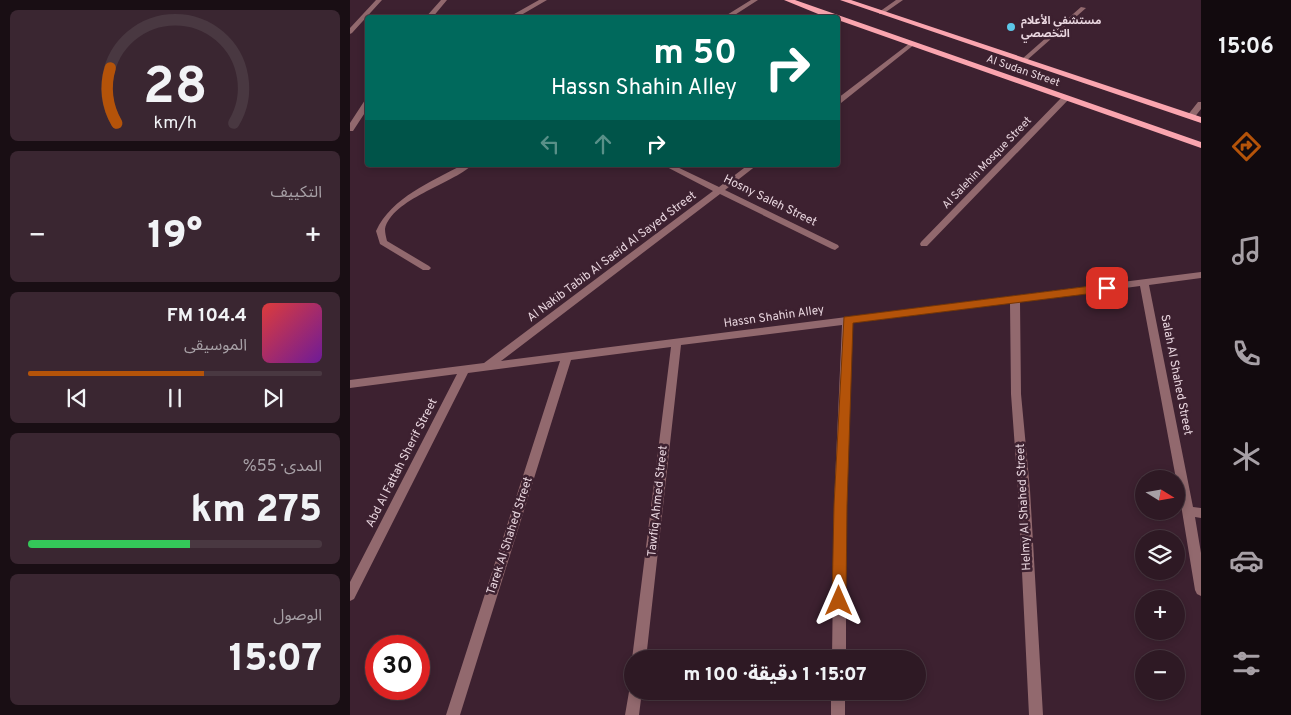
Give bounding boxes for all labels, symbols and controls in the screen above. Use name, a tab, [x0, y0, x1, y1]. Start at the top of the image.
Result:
place label: مستشفي الأعلام التخصصي	[1021, 14, 1101, 43]
marker: مستشفي الأعلام التخصصي	[1005, 21, 1017, 33]
text: 50 m	[653, 32, 737, 76]
text: 15:06	[1218, 34, 1274, 61]
icon: right	[755, 35, 820, 100]
street label: Al Sudan Street	[984, 52, 1062, 90]
text: 28	[143, 56, 207, 122]
text: Hassn Shahin Alley	[551, 75, 737, 102]
text: km/h	[153, 112, 197, 135]
street label: Al Salehin Mosque Street	[939, 114, 1035, 212]
icon: directions	[1229, 129, 1264, 164]
icon: left	[536, 130, 564, 158]
icon: ahead	[589, 130, 617, 158]
icon: right	[642, 130, 670, 158]
street label: Hosny Saleh Street	[721, 171, 819, 231]
text: التكييف	[270, 183, 322, 203]
street label: Al Nakib Tabib Al Saeid Al Sayed Street	[524, 188, 700, 326]
text: 19°	[147, 213, 203, 262]
text: −	[28, 219, 46, 255]
text: +	[304, 219, 322, 255]
icon: music	[1229, 233, 1264, 268]
pin	[1086, 267, 1128, 309]
icon: arrive	[1093, 274, 1121, 302]
street label: Hassn Shahin Alley	[723, 302, 825, 332]
text: 104.4 FM	[167, 304, 247, 328]
street label: Salah Al Shahed Street	[1156, 313, 1196, 437]
text: الموسيقى	[184, 336, 247, 356]
icon: phone	[1229, 336, 1264, 371]
icon: previous	[63, 384, 91, 412]
icon: pause	[161, 384, 189, 412]
icon: next	[259, 384, 287, 412]
street label: Abd Al Fattah Sherif Street	[362, 396, 442, 530]
icon: climate	[1229, 439, 1264, 474]
street label: Helmy Al Shahed Street	[1013, 443, 1035, 571]
street label: Tawfiq Ahmed Street	[644, 445, 672, 557]
text: المدى · 55%	[243, 457, 322, 477]
north arrow	[1135, 470, 1185, 520]
map controls	[1135, 470, 1185, 700]
street label: Tarek Al Shahed Street	[483, 475, 537, 597]
text: 275 km	[191, 487, 322, 536]
button: layers	[1135, 530, 1185, 580]
icon: car	[1229, 543, 1264, 578]
position arrow	[812, 574, 864, 626]
button: +	[1135, 590, 1185, 640]
text: الوصول	[273, 606, 322, 626]
speed limit sign: 30	[365, 635, 430, 700]
text: 15:07	[229, 636, 322, 685]
icon: filters	[1229, 646, 1264, 681]
button: −	[1135, 650, 1185, 700]
text: 15:07 · 1 دقيقة · 100 m	[683, 663, 867, 687]

